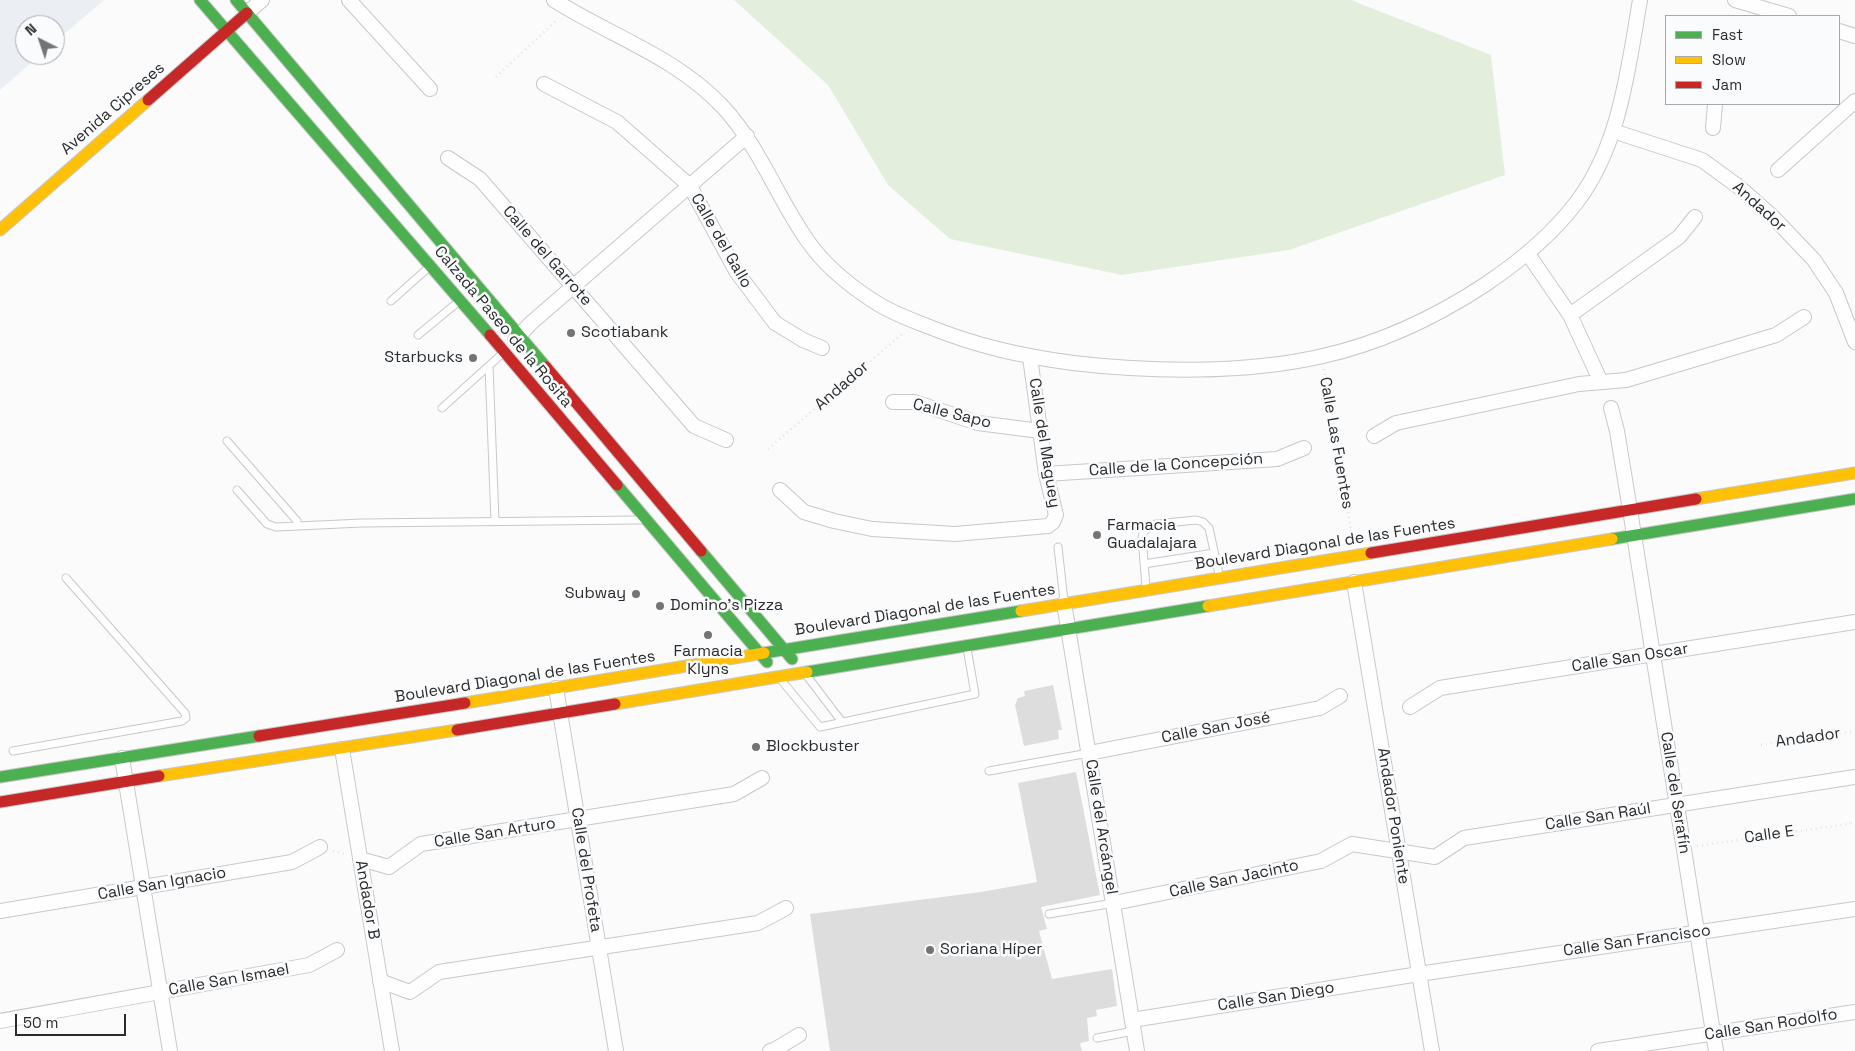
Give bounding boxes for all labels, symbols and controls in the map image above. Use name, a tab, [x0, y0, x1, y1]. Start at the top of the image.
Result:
north arrow	[15, 15, 65, 65]
legend	[1665, 15, 1840, 105]
text: N	[21, 20, 40, 39]
text: Fast	[1712, 25, 1743, 44]
text: Slow	[1712, 50, 1746, 69]
street label: Avenida Cipreses	[57, 59, 169, 159]
text: Jam	[1712, 75, 1742, 94]
street label: Andador	[1728, 178, 1790, 236]
street label: Calle del Gallo	[686, 190, 756, 292]
street label: Calle del Garrote	[498, 202, 596, 310]
street label: Calzada Paseo de la Rosita	[430, 242, 576, 412]
place label: Scotiabank	[581, 323, 668, 343]
marker: Scotiabank	[565, 327, 577, 339]
place label: Starbucks	[384, 348, 463, 368]
marker: Starbucks	[467, 352, 479, 364]
street label: Andador	[811, 357, 873, 415]
street label: Calle Las Fuentes	[1315, 375, 1357, 511]
street label: Calle del Maguey	[1024, 377, 1064, 509]
street label: Calle Sapo	[911, 395, 993, 433]
street label: Calle de la Concepción	[1088, 449, 1264, 481]
street label: Boulevard Diagonal de las Fuentes	[1193, 514, 1457, 574]
place label: Farmacia Guadalajara	[1107, 516, 1197, 554]
marker: Farmacia Guadalajara	[1091, 529, 1103, 541]
street label: Boulevard Diagonal de las Fuentes	[793, 580, 1057, 640]
place label: Subway	[565, 584, 626, 604]
marker: Subway	[630, 588, 642, 600]
place label: Domino's Pizza	[670, 596, 783, 616]
marker: Domino's Pizza	[654, 600, 666, 612]
marker: Farmacia Klyns	[702, 629, 714, 641]
street label: Calle San Oscar	[1570, 639, 1690, 677]
place label: Farmacia Klyns	[673, 642, 743, 680]
street label: Boulevard Diagonal de las Fuentes	[393, 647, 657, 707]
street label: Calle San José	[1160, 708, 1272, 748]
street label: Andador	[1774, 724, 1842, 752]
street label: Calle del Serafín	[1656, 731, 1694, 855]
place label: Blockbuster	[766, 737, 859, 757]
marker: Blockbuster	[750, 741, 762, 753]
street label: Andador Poniente	[1373, 746, 1413, 886]
street label: Calle del Arcángel	[1081, 758, 1121, 896]
street label: Calle San Raúl	[1544, 799, 1652, 835]
street label: Calle del Profeta	[567, 806, 605, 934]
street label: Calle San Arturo	[433, 814, 557, 852]
street label: Calle E	[1743, 822, 1795, 848]
street label: Calle San Jacinto	[1167, 856, 1301, 902]
street label: Andador B	[351, 859, 383, 941]
street label: Calle San Ignacio	[96, 863, 228, 905]
street label: Calle San Francisco	[1562, 921, 1712, 961]
place label: Soriana Híper	[940, 940, 1042, 960]
marker: Soriana Híper	[924, 944, 936, 956]
street label: Calle San Ismael	[167, 960, 291, 1000]
street label: Calle San Diego	[1216, 978, 1336, 1016]
scale bar	[18, 1004, 129, 1036]
street label: Calle San Rodolfo	[1703, 1005, 1839, 1045]
text: 50 m	[23, 1013, 58, 1032]

